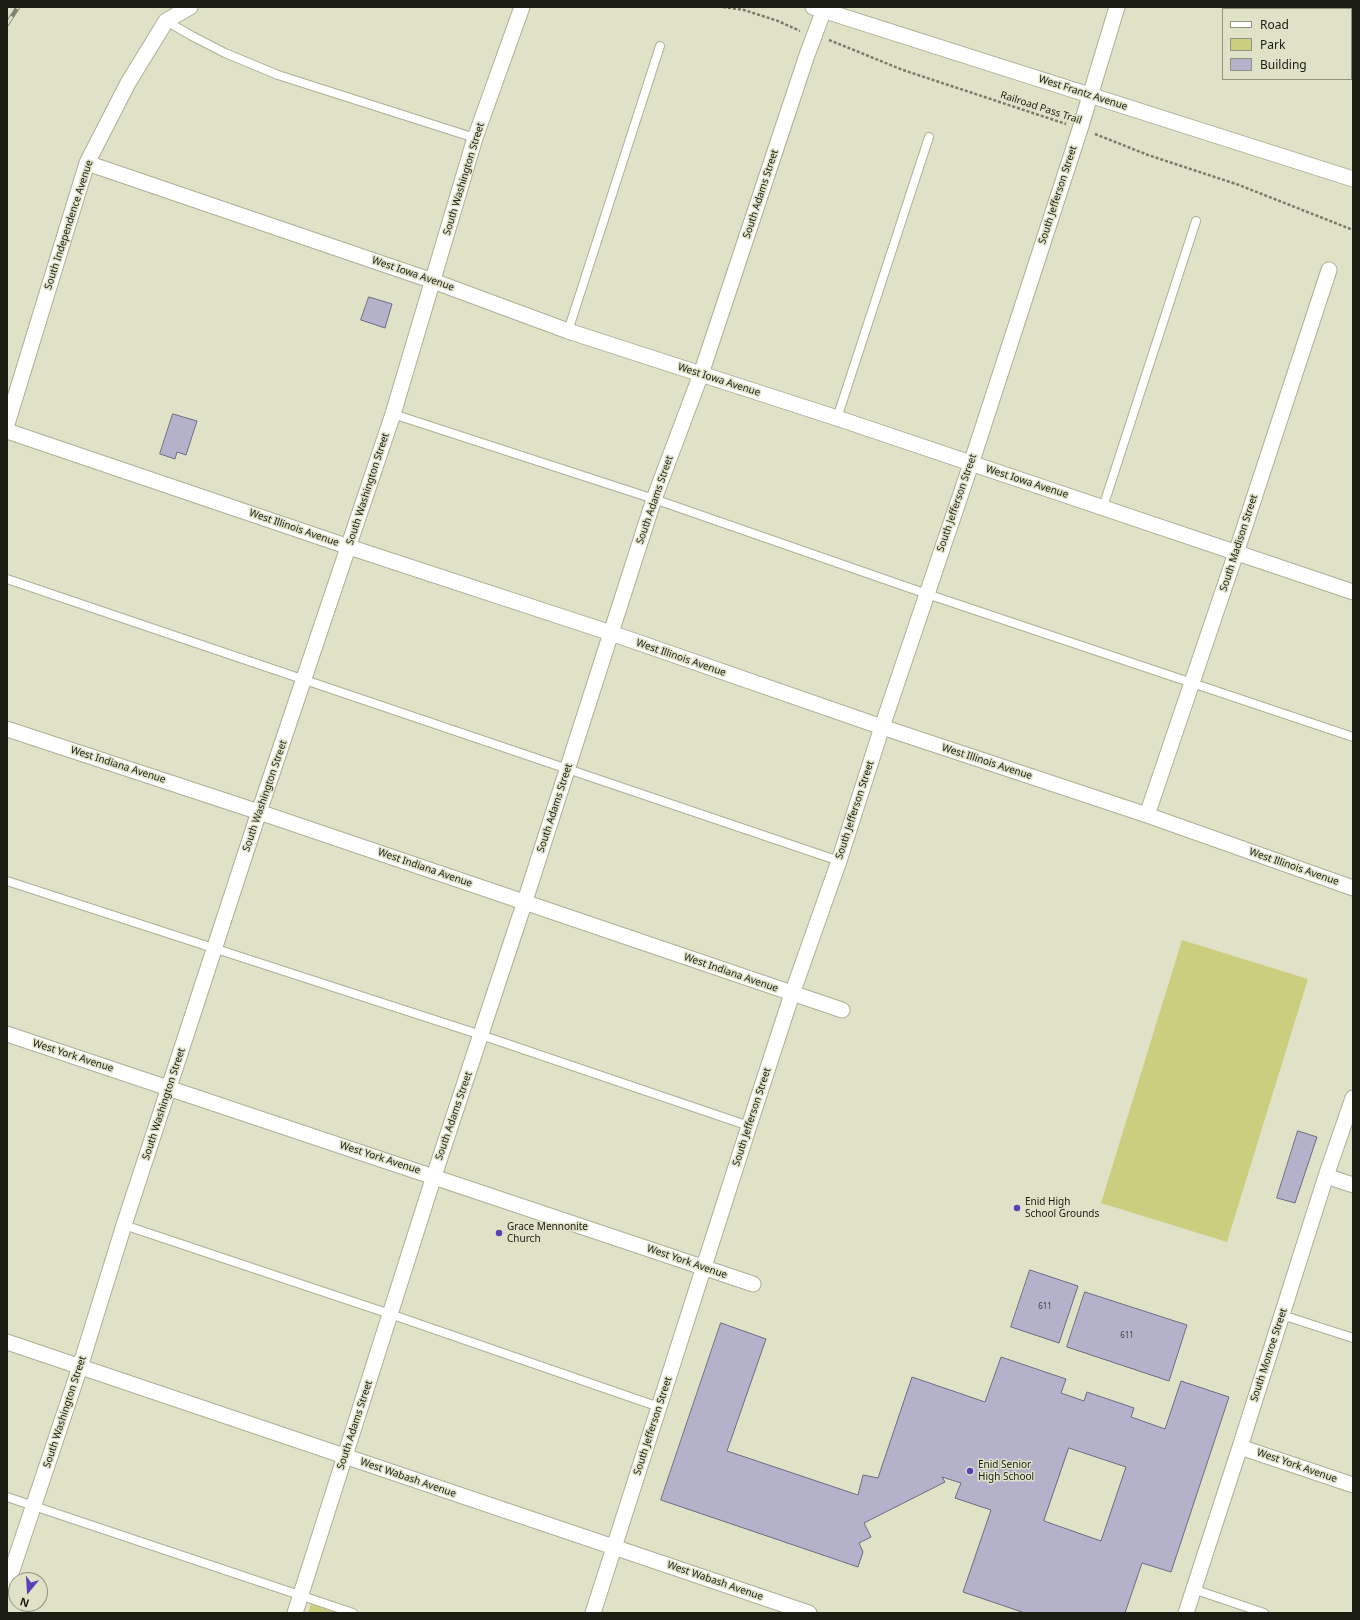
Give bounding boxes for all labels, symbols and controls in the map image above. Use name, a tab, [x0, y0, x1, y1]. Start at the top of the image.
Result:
legend	[1222, 8, 1352, 80]
text: Road	[1260, 16, 1289, 33]
text: Park	[1260, 36, 1285, 53]
text: Building	[1260, 56, 1307, 73]
street label: West Frantz Avenue	[1037, 73, 1129, 113]
street label: Railroad Pass Trail	[999, 89, 1083, 127]
street label: South Washington Street	[441, 121, 487, 237]
street label: South Jefferson Street	[1036, 144, 1080, 246]
street label: South Adams Street	[741, 148, 781, 240]
street label: South Independence Avenue	[42, 159, 96, 291]
street label: West Iowa Avenue	[370, 254, 456, 294]
street label: West Iowa Avenue	[676, 361, 762, 399]
street label: South Washington Street	[344, 431, 392, 547]
street label: South Jefferson Street	[935, 453, 979, 553]
street label: South Adams Street	[634, 454, 676, 546]
street label: West Iowa Avenue	[984, 463, 1070, 501]
street label: South Madison Street	[1218, 493, 1260, 593]
street label: West Illinois Avenue	[248, 507, 340, 549]
street label: West Illinois Avenue	[635, 637, 727, 679]
street label: South Washington Street	[240, 739, 290, 853]
street label: West Illinois Avenue	[940, 742, 1034, 782]
street label: West Indiana Avenue	[69, 744, 167, 786]
street label: South Jefferson Street	[833, 759, 877, 861]
street label: South Adams Street	[535, 762, 575, 854]
street label: West Indiana Avenue	[376, 846, 474, 890]
street label: West Illinois Avenue	[1248, 846, 1340, 888]
street label: West Indiana Avenue	[682, 951, 780, 995]
street label: West York Avenue	[31, 1037, 115, 1075]
street label: South Washington Street	[140, 1046, 188, 1162]
street label: South Jefferson Street	[730, 1066, 774, 1168]
street label: South Adams Street	[433, 1070, 475, 1162]
street label: West York Avenue	[338, 1139, 422, 1177]
place label: Enid High School Grounds	[1025, 1196, 1099, 1220]
marker: Enid High School Grounds	[1012, 1203, 1022, 1213]
place label: Grace Mennonite Church	[507, 1221, 588, 1244]
marker: Grace Mennonite Church	[494, 1228, 504, 1238]
street label: West York Avenue	[645, 1243, 729, 1281]
house number: 611	[1038, 1302, 1052, 1312]
street label: South Monroe Street	[1248, 1307, 1290, 1403]
house number: 611	[1120, 1331, 1134, 1341]
street label: South Washington Street	[41, 1354, 89, 1470]
street label: South Jefferson Street	[631, 1375, 675, 1477]
street label: South Adams Street	[335, 1379, 375, 1471]
street label: West York Avenue	[1255, 1447, 1339, 1485]
street label: West Wabash Avenue	[358, 1456, 458, 1500]
place label: Enid Senior High School	[978, 1459, 1034, 1482]
marker: Enid Senior High School	[965, 1466, 975, 1476]
street label: West Wabash Avenue	[665, 1559, 765, 1603]
north arrow	[8, 1572, 48, 1612]
text: N	[18, 1594, 31, 1611]

